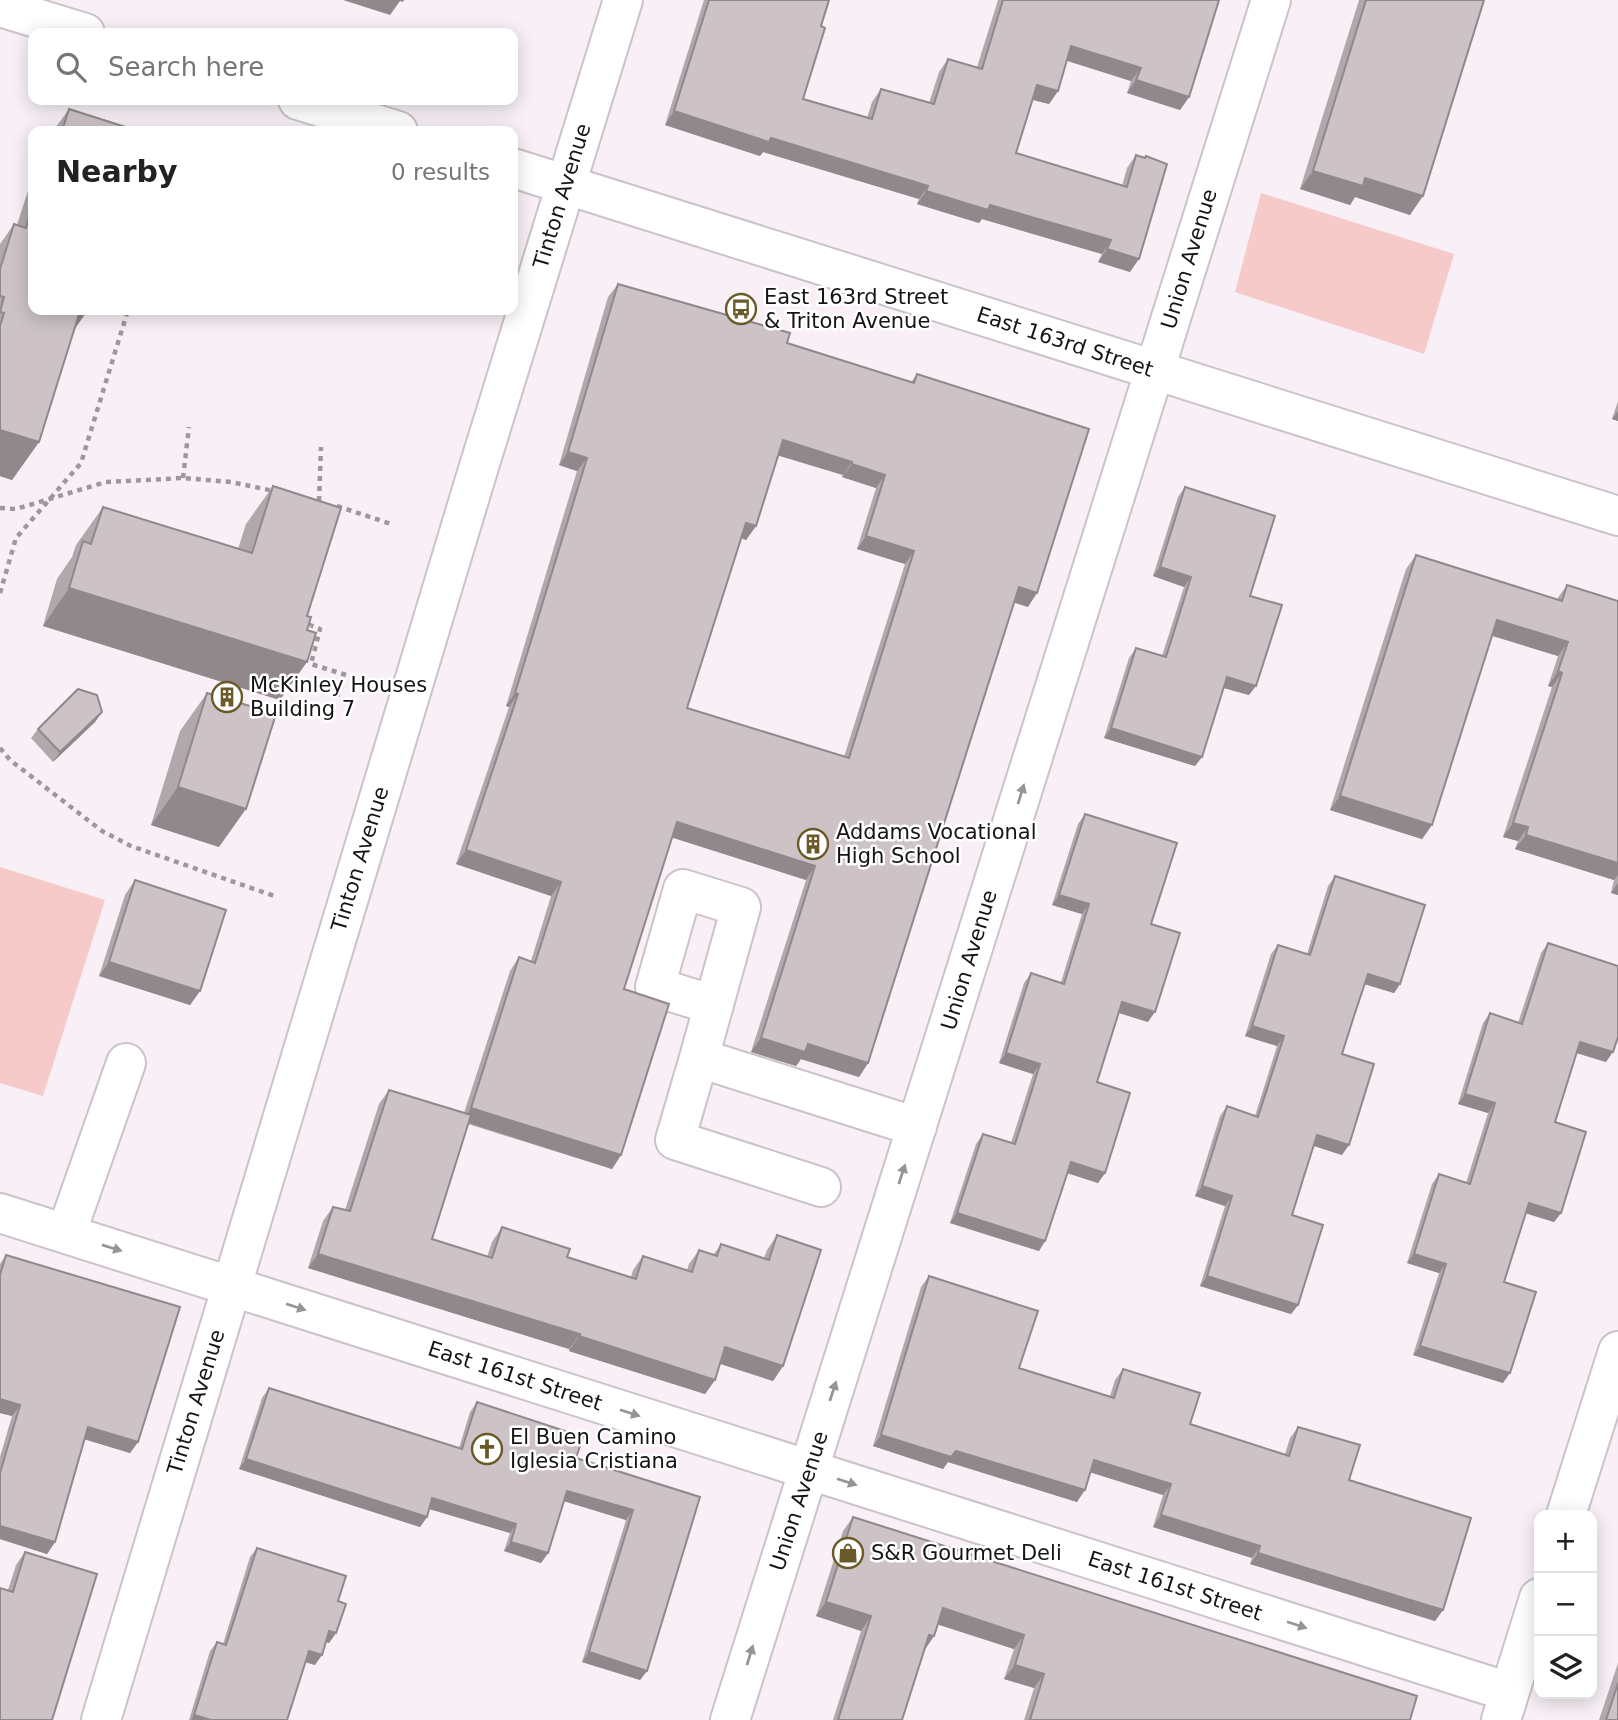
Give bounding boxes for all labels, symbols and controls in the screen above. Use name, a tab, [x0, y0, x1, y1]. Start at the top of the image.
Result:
search box	[28, 28, 518, 105]
icon: search	[52, 48, 90, 86]
text: Search here	[108, 52, 264, 82]
street label: Tinton Avenue	[528, 121, 595, 272]
text: Nearby	[56, 154, 178, 189]
text: 0 results	[391, 159, 490, 185]
street label: Union Avenue	[1156, 186, 1222, 332]
place label: East 163rd Street & Triton Avenue	[764, 285, 948, 333]
bus stop icon: East 163rd Street & Triton Avenue	[724, 292, 758, 326]
street label: East 163rd Street	[974, 302, 1156, 382]
place label: McKinley Houses Building 7	[250, 673, 427, 721]
building icon: McKinley Houses Building 7	[210, 680, 244, 714]
one-way arrow	[1016, 783, 1027, 804]
street label: Tinton Avenue	[326, 784, 393, 935]
place label: Addams Vocational High School	[836, 820, 1037, 868]
building icon: Addams Vocational High School	[796, 827, 830, 861]
street label: Union Avenue	[936, 887, 1002, 1033]
one-way arrow	[897, 1164, 907, 1185]
one-way arrow	[101, 1243, 122, 1254]
one-way arrow	[286, 1302, 307, 1312]
street label: Tinton Avenue	[162, 1327, 229, 1478]
street label: East 161st Street	[425, 1337, 605, 1415]
one-way arrow	[829, 1381, 839, 1402]
one-way arrow	[620, 1408, 641, 1418]
place label: El Buen Camino Iglesia Cristiana	[510, 1425, 678, 1473]
street label: Union Avenue	[765, 1428, 833, 1574]
church icon: El Buen Camino Iglesia Cristiana	[470, 1432, 504, 1466]
one-way arrow	[836, 1477, 857, 1487]
map controls	[1534, 1510, 1597, 1699]
button: +	[1534, 1510, 1597, 1573]
shop icon: S&R Gourmet Deli	[831, 1536, 865, 1570]
place label: S&R Gourmet Deli	[871, 1541, 1062, 1565]
street label: East 161st Street	[1085, 1547, 1265, 1625]
button: −	[1534, 1573, 1597, 1636]
one-way arrow	[1287, 1620, 1308, 1631]
button: layers	[1534, 1636, 1597, 1699]
one-way arrow	[745, 1644, 756, 1665]

